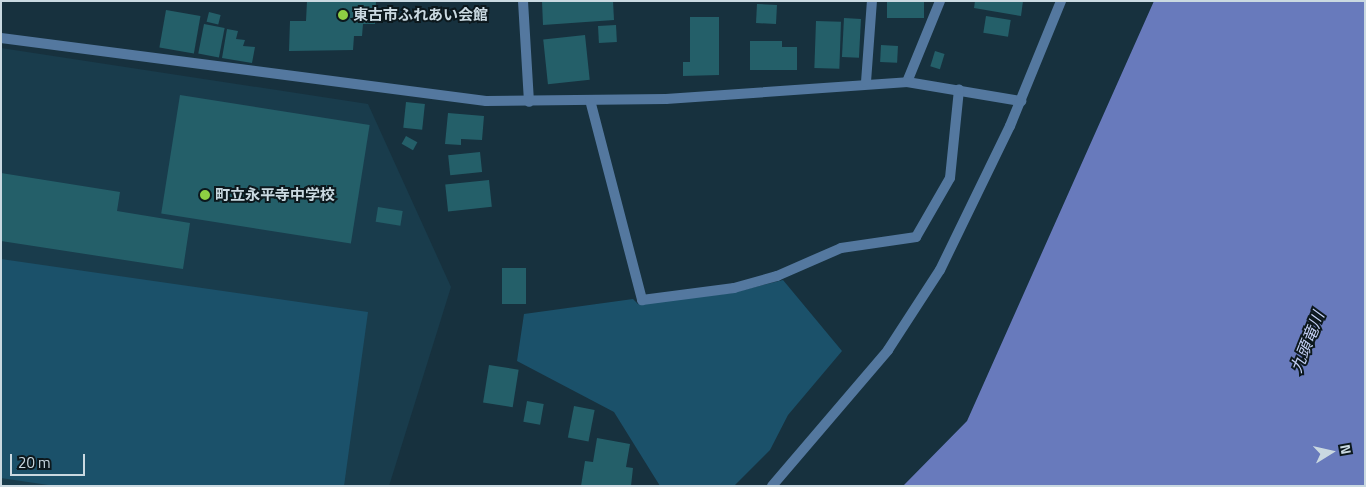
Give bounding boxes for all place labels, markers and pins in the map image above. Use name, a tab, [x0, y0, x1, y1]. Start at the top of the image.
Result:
place label: 東古市ふれあい会館	[353, 6, 488, 24]
marker: 東古市ふれあい会館	[337, 9, 349, 21]
place label: 町立永平寺中学校	[215, 186, 335, 204]
marker: 町立永平寺中学校	[199, 189, 211, 201]

